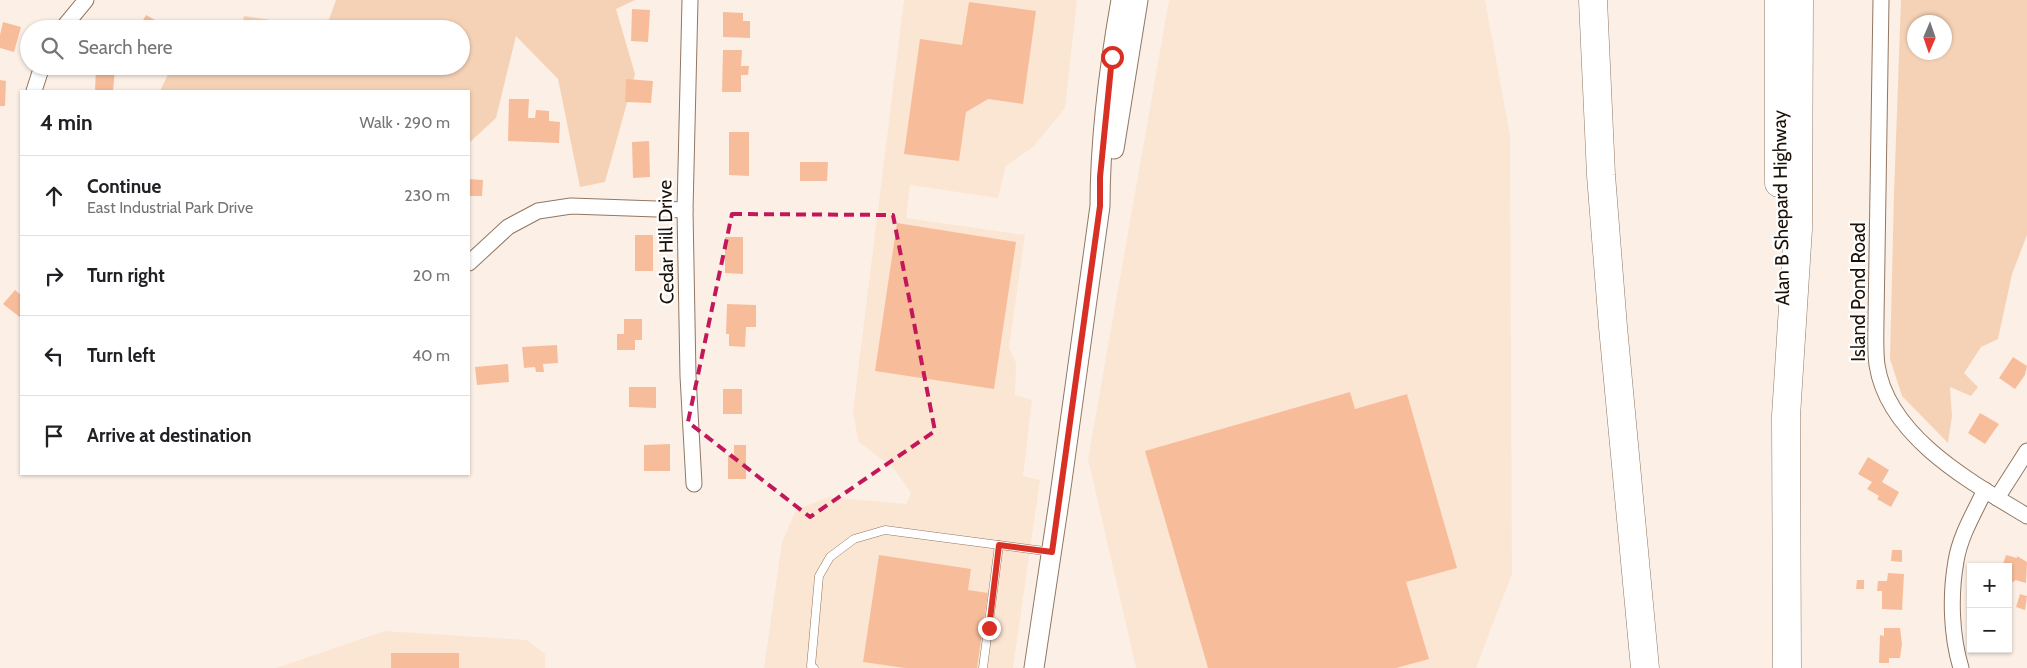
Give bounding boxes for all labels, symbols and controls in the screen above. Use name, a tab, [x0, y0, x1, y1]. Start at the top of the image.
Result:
north arrow	[1907, 15, 1952, 60]
search box	[20, 20, 470, 75]
icon: search	[38, 34, 66, 62]
text: Search here	[78, 36, 172, 59]
route start	[1101, 46, 1124, 69]
street label: Alan B Shepard Highway	[1768, 109, 1794, 306]
text: 4 min	[40, 110, 93, 135]
text: Walk · 290 m	[360, 113, 450, 132]
text: Continue	[87, 175, 161, 198]
street label: Cedar Hill Drive	[653, 179, 679, 304]
icon: ahead	[40, 182, 68, 210]
text: 230 m	[404, 186, 450, 205]
text: East Industrial Park Drive	[87, 198, 253, 217]
street label: Island Pond Road	[1847, 222, 1870, 362]
icon: right	[40, 262, 68, 290]
text: Turn right	[87, 264, 165, 287]
text: 20 m	[413, 266, 450, 285]
icon: left	[40, 342, 68, 370]
text: Turn left	[87, 344, 155, 367]
text: 40 m	[412, 346, 450, 365]
icon: arrive	[40, 422, 68, 450]
text: Arrive at destination	[87, 424, 251, 447]
map controls	[1967, 563, 2012, 653]
button: +	[1967, 563, 2012, 608]
button: −	[1967, 608, 2012, 653]
route end	[978, 617, 1001, 640]

